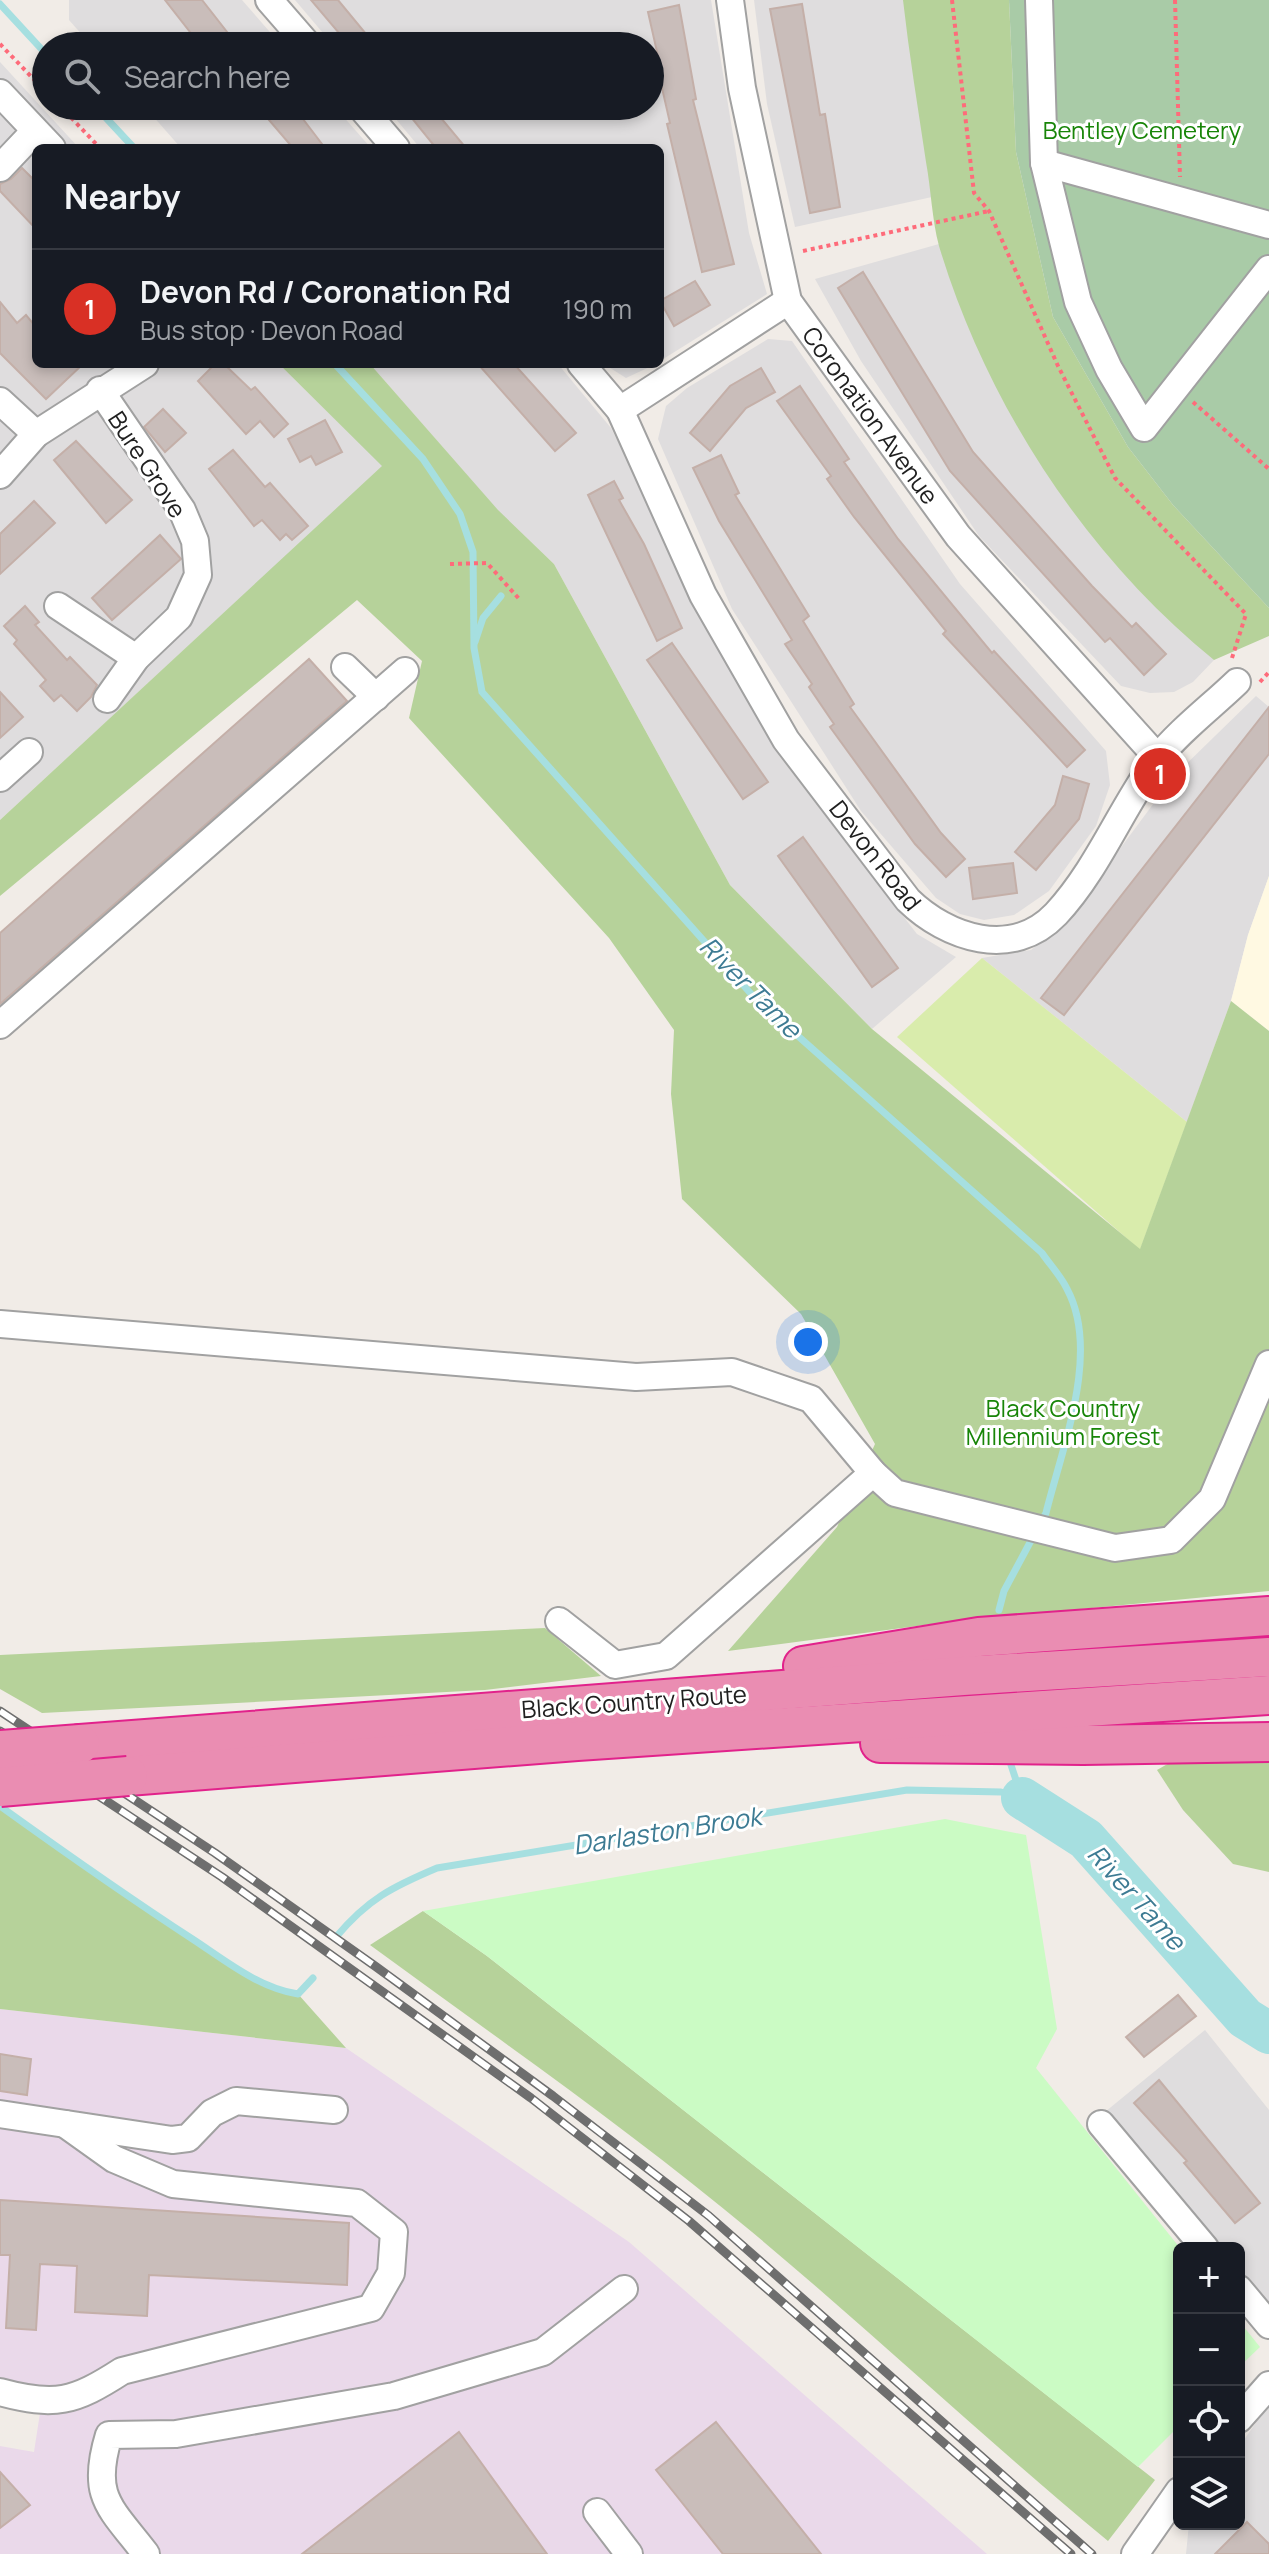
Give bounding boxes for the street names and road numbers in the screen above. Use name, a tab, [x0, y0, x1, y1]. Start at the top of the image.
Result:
street label: Coronation Avenue	[795, 319, 947, 511]
street label: Bure Grove	[101, 404, 195, 524]
street label: Devon Road	[823, 793, 929, 917]
street label: Black Country Route	[520, 1677, 748, 1725]

